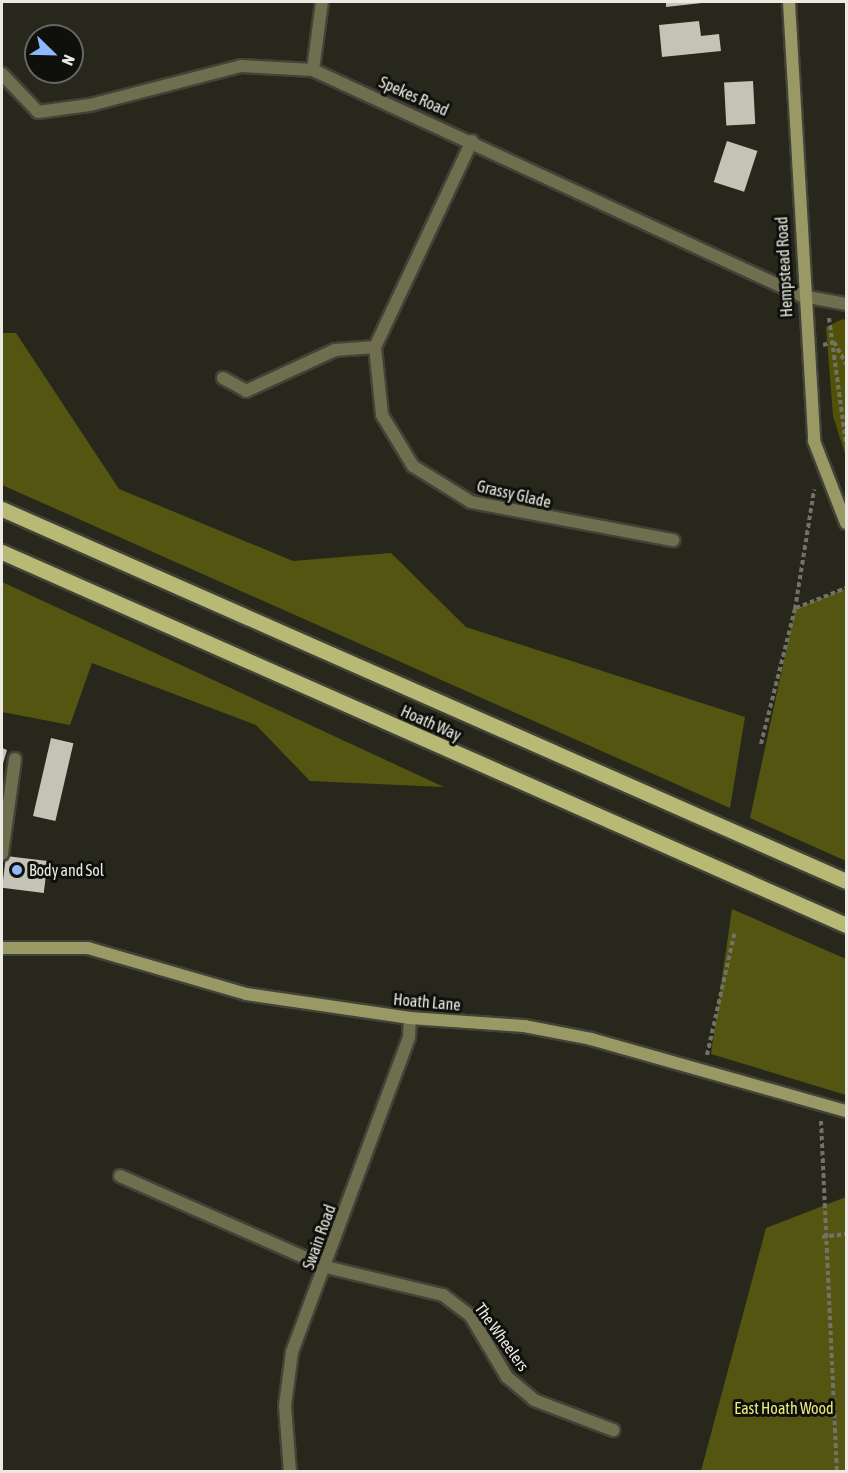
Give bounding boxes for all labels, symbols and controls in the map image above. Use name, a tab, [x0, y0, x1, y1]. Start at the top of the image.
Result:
north arrow	[24, 24, 84, 84]
text: N	[59, 52, 79, 68]
street label: Spekes Road	[376, 72, 452, 120]
street label: Hempstead Road	[772, 216, 796, 318]
street label: Grassy Glade	[475, 476, 553, 512]
street label: Hoath Way	[398, 701, 464, 745]
place label: Body and Sol	[29, 860, 104, 880]
marker: Body and Sol	[10, 863, 24, 877]
street label: Hoath Lane	[393, 989, 461, 1015]
street label: Swain Road	[298, 1202, 340, 1272]
street label: The Wheelers	[471, 1299, 533, 1375]
park label: East Hoath Wood	[734, 1398, 834, 1418]

